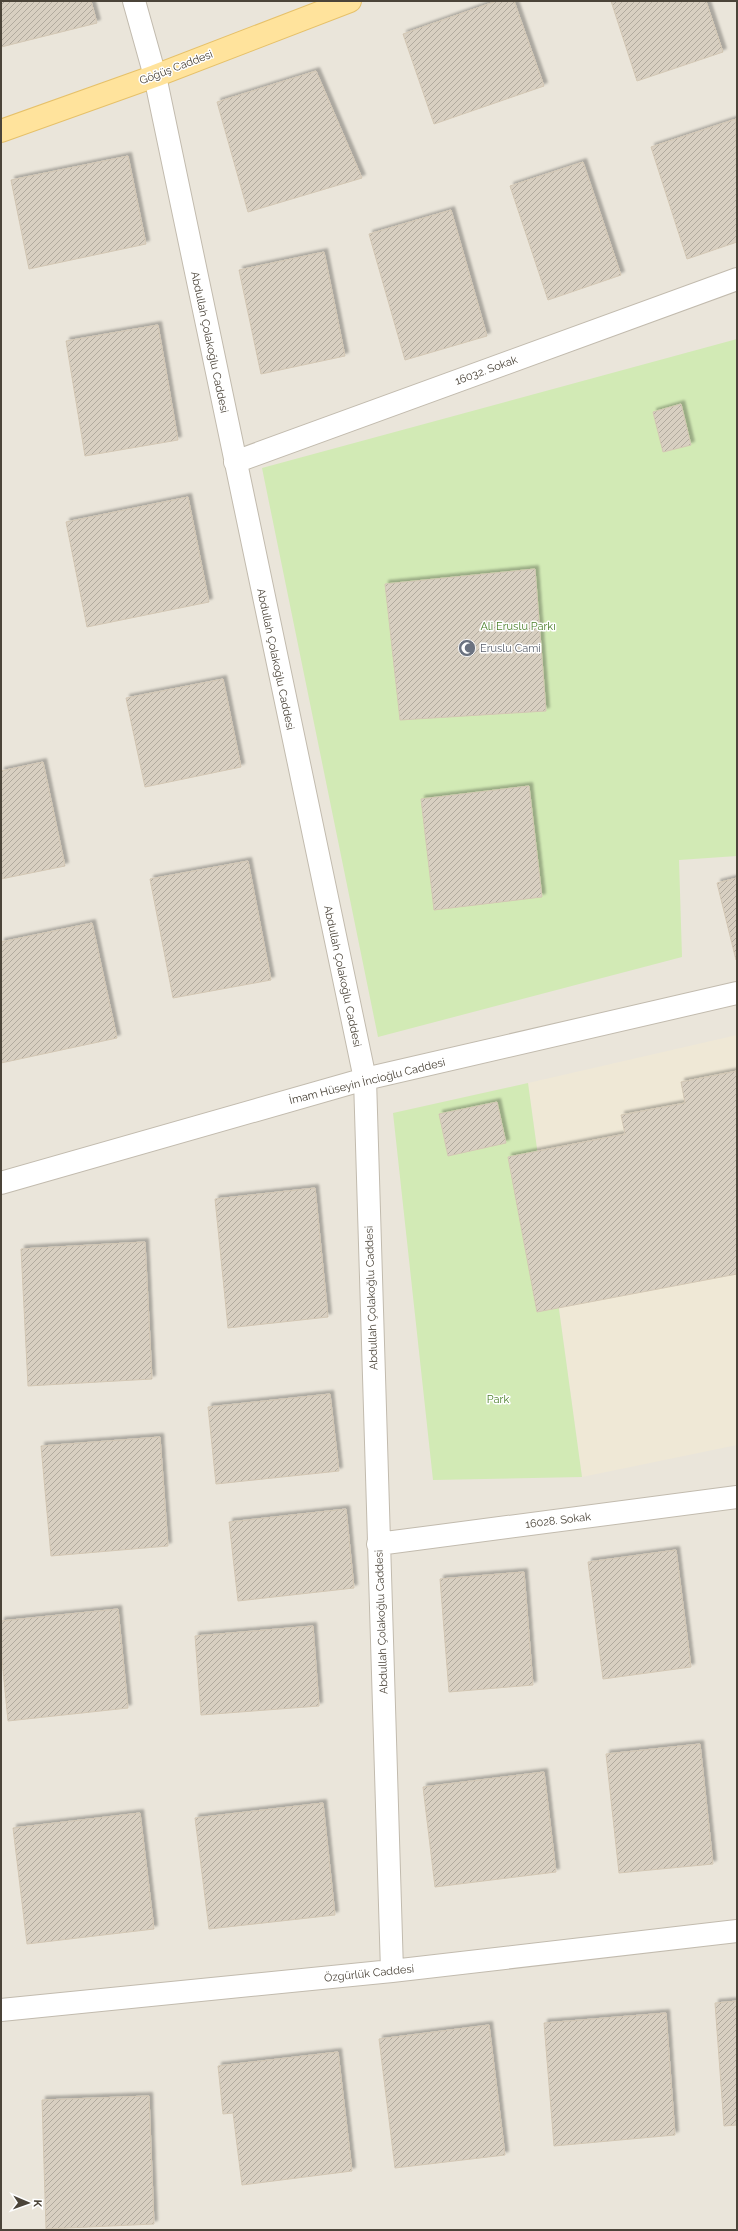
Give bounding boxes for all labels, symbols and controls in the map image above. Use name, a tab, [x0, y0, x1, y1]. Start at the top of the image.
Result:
street label: Göğüş Caddesi	[138, 48, 215, 87]
street label: Abdullah Çolakoğlu Caddesi	[188, 270, 231, 414]
street label: 16032. Sokak	[453, 353, 519, 388]
street label: Abdullah Çolakoğlu Caddesi	[254, 587, 297, 731]
park label: Ali Eruslu Parkı	[480, 620, 556, 633]
mosque icon: Eruslu Cami	[457, 638, 477, 658]
place label: Eruslu Cami	[480, 642, 541, 655]
street label: Abdullah Çolakoğlu Caddesi	[321, 904, 364, 1048]
street label: İmam Hüseyin İncioğlu Caddesi	[288, 1056, 446, 1107]
street label: Abdullah Çolakoğlu Caddesi	[362, 1226, 381, 1370]
park label: Park	[487, 1393, 509, 1406]
street label: 16028. Sokak	[524, 1510, 592, 1531]
street label: Abdullah Çolakoğlu Caddesi	[372, 1550, 391, 1694]
street label: Özgürlük Caddesi	[323, 1962, 415, 1985]
north arrow	[8, 2183, 48, 2223]
text: K	[31, 2199, 44, 2208]

